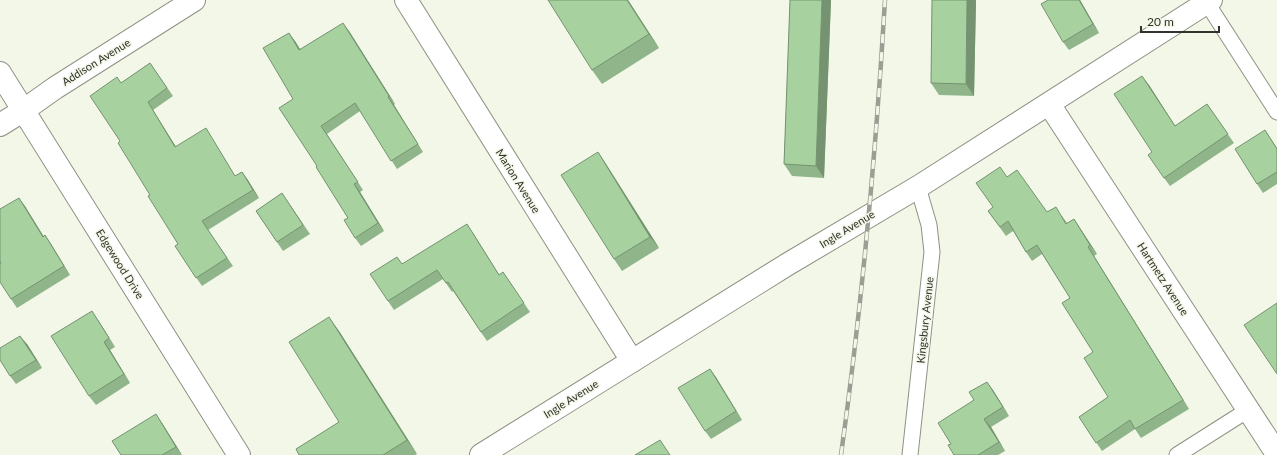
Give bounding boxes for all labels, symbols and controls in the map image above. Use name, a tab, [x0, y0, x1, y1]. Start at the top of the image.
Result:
scale bar	[1141, 8, 1219, 34]
text: 20 m	[1147, 14, 1174, 29]
street label: Addison Avenue	[59, 35, 133, 88]
street label: Marion Avenue	[493, 146, 543, 215]
street label: Ingle Avenue	[817, 207, 877, 250]
street label: Edgewood Drive	[94, 226, 147, 301]
street label: Hartmetz Avenue	[1135, 240, 1192, 318]
street label: Kingsbury Avenue	[913, 276, 936, 364]
street label: Ingle Avenue	[541, 377, 601, 421]

